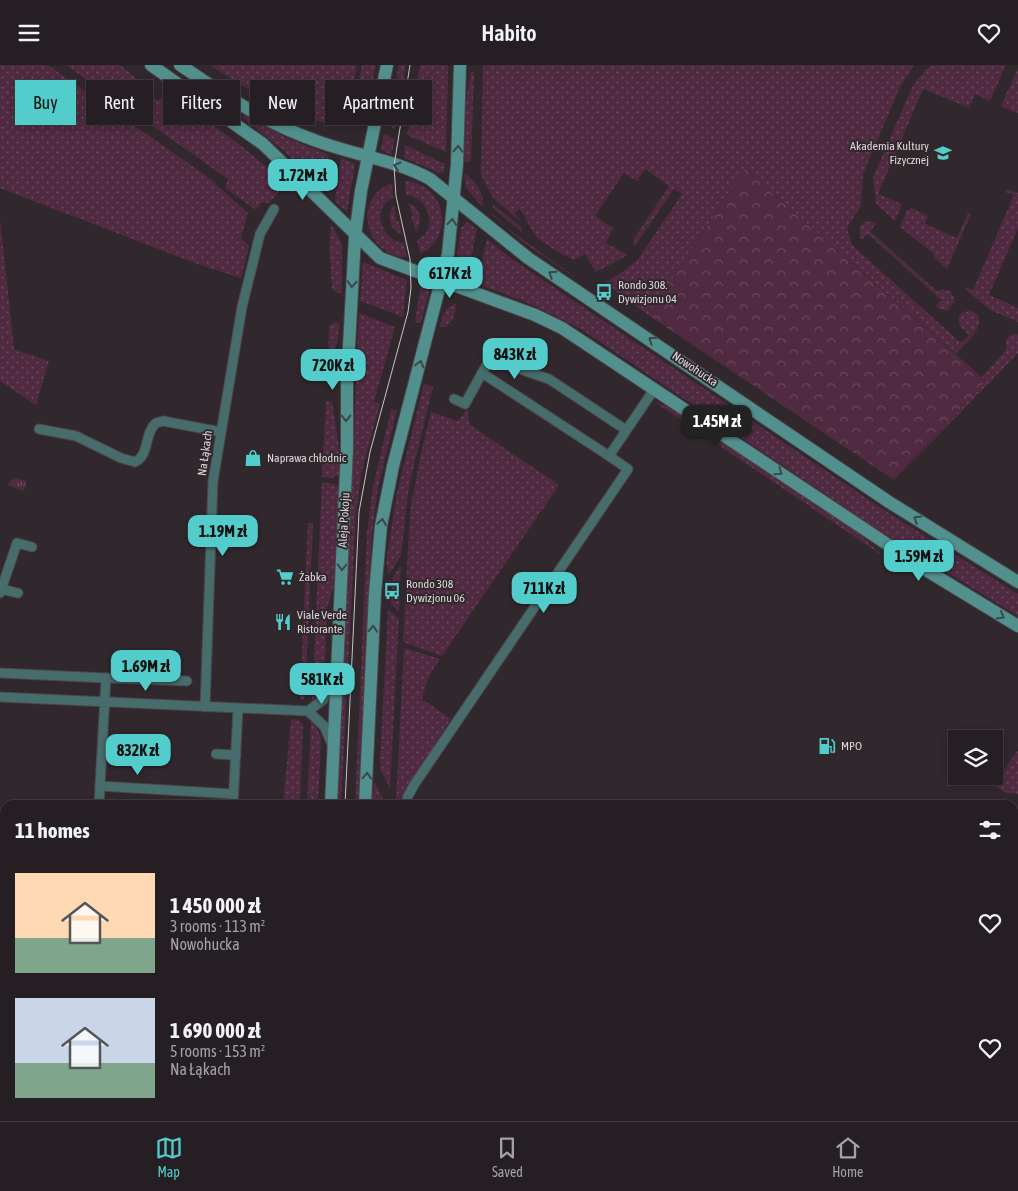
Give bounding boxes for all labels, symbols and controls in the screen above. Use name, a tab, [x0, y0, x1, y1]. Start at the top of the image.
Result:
icon: menu	[15, 19, 43, 47]
icon: heart	[975, 19, 1003, 47]
text: Habito	[482, 20, 536, 46]
chip: Buy	[15, 80, 76, 125]
chip: Rent	[86, 80, 153, 125]
chip: Filters	[163, 80, 240, 125]
chip: New	[250, 80, 315, 125]
chip: Apartment	[325, 80, 432, 125]
place label: Akademia Kultury Fizycznej	[850, 139, 929, 167]
school or university icon: Akademia Kultury Fizycznej	[933, 143, 953, 163]
one-way arrow	[453, 144, 463, 152]
pin: 1.72M zł	[251, 159, 355, 201]
one-way arrow	[393, 162, 402, 172]
text: 1.72M zł	[279, 166, 327, 184]
one-way arrow	[446, 218, 457, 226]
pin: 617K zł	[404, 257, 496, 299]
text: 617K zł	[429, 264, 471, 282]
one-way arrow	[548, 271, 558, 280]
place label: Rondo 308. Dywizjonu 04	[618, 278, 677, 306]
one-way arrow	[346, 281, 357, 289]
bus stop icon: Rondo 308. Dywizjonu 04	[594, 282, 614, 302]
pin: 843K zł	[469, 337, 561, 380]
one-way arrow	[648, 337, 657, 347]
text: 843K zł	[494, 345, 536, 363]
pin: 720K zł	[287, 349, 379, 391]
street label: Nowohucka	[669, 349, 721, 389]
text: 720K zł	[312, 356, 354, 374]
one-way arrow	[414, 360, 424, 368]
pin: 1.45M zł	[665, 405, 769, 447]
text: 1.45M zł	[693, 412, 741, 430]
one-way arrow	[341, 414, 351, 422]
street label: Na Łąkach	[195, 429, 215, 477]
shop icon: Naprawa chłodnic	[243, 448, 263, 468]
place label: Naprawa chłodnic	[267, 451, 347, 465]
one-way arrow	[774, 466, 783, 475]
street label: Aleja Pokoju	[336, 492, 352, 548]
pin: 1.19M zł	[171, 515, 275, 557]
one-way arrow	[913, 516, 922, 526]
one-way arrow	[376, 518, 387, 526]
text: 1.19M zł	[199, 522, 247, 540]
pin: 1.59M zł	[867, 539, 971, 582]
text: 1.59M zł	[895, 547, 943, 565]
one-way arrow	[336, 563, 347, 571]
supermarket icon: Żabka	[275, 567, 295, 587]
place label: Żabka	[299, 570, 327, 584]
pin: 711K zł	[498, 571, 590, 614]
place label: Rondo 308 Dywizjonu 06	[406, 577, 465, 605]
text: 711K zł	[523, 579, 565, 597]
bus stop icon: Rondo 308 Dywizjonu 06	[382, 581, 402, 601]
place label: Viale Verde Ristorante	[297, 608, 347, 636]
one-way arrow	[996, 610, 1005, 620]
restaurant icon: Viale Verde Ristorante	[273, 612, 293, 632]
one-way arrow	[368, 625, 379, 633]
pin: 1.69M zł	[94, 649, 198, 692]
text: 1.69M zł	[122, 657, 170, 675]
pin: 581K zł	[276, 663, 368, 705]
text: 581K zł	[301, 670, 343, 688]
map controls	[948, 730, 1003, 785]
button: layers	[948, 730, 1003, 785]
pin: 832K zł	[92, 733, 184, 776]
fuel station icon: MPO	[817, 736, 837, 756]
place label: MPO	[841, 739, 862, 753]
text: 832K zł	[117, 741, 159, 759]
one-way arrow	[361, 772, 372, 780]
icon: filters	[976, 816, 1004, 844]
text: 11 homes	[15, 818, 90, 842]
icon: home	[55, 893, 115, 953]
text: 1 450 000 zł	[170, 893, 261, 917]
icon: heart	[976, 909, 1004, 937]
text: 3 rooms · 113 m²	[170, 917, 265, 935]
text: Nowohucka	[170, 935, 240, 953]
icon: home	[55, 1018, 115, 1078]
text: 1 690 000 zł	[170, 1018, 261, 1042]
icon: heart	[976, 1034, 1004, 1062]
text: 5 rooms · 153 m²	[170, 1042, 265, 1060]
text: Na Łąkach	[170, 1060, 231, 1078]
tab: Map	[155, 1134, 183, 1180]
tab: Saved	[492, 1134, 523, 1180]
tab: Home	[832, 1134, 863, 1180]

